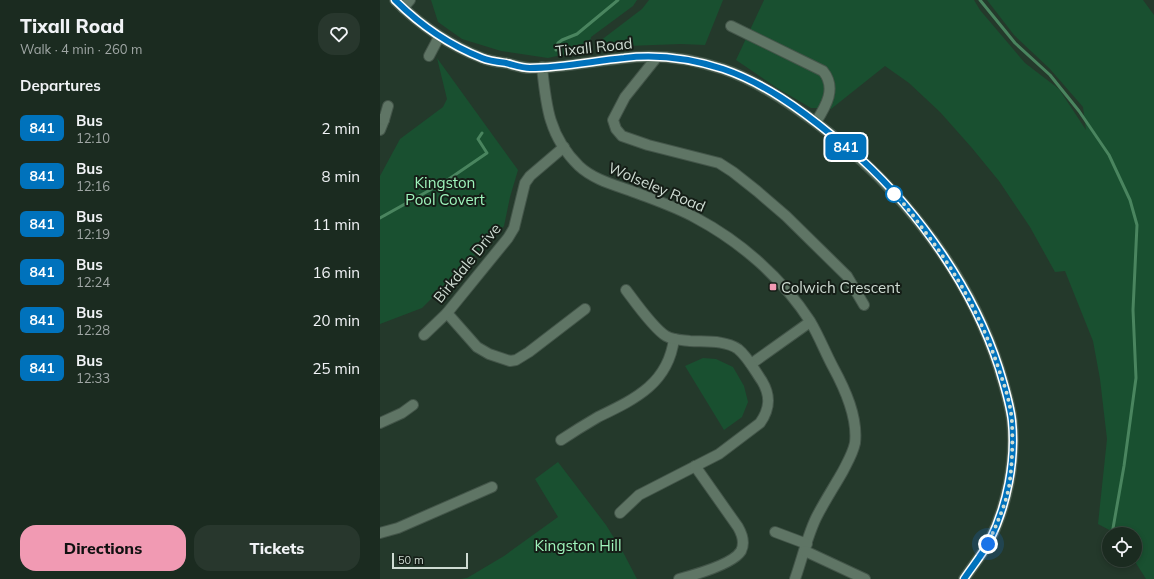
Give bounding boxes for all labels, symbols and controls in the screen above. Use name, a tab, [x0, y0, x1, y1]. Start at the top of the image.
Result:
button: heart	[318, 13, 360, 55]
text: Tixall Road	[20, 14, 124, 38]
street label: Tixall Road	[555, 34, 633, 60]
text: Walk · 4 min · 260 m	[20, 41, 142, 57]
text: Departures	[20, 76, 101, 95]
text: Bus	[76, 111, 103, 130]
text: 841	[29, 119, 55, 137]
text: 2 min	[322, 119, 360, 138]
text: 12:10	[76, 130, 110, 146]
line badge: 841	[823, 134, 869, 160]
text: 841	[833, 138, 859, 156]
street label: Wolseley Road	[606, 158, 708, 216]
text: Bus	[76, 159, 103, 178]
text: 841	[29, 167, 55, 185]
text: 8 min	[322, 167, 360, 186]
park label: Kingston Pool Covert	[405, 173, 485, 209]
text: 12:16	[76, 178, 110, 194]
unlabelled marker	[885, 185, 903, 203]
text: Bus	[76, 207, 103, 226]
text: 841	[29, 215, 55, 233]
text: 11 min	[313, 215, 360, 234]
street label: Birkdale Drive	[429, 219, 505, 307]
text: 12:19	[76, 226, 110, 242]
text: Bus	[76, 255, 103, 274]
text: 841	[29, 263, 55, 281]
text: 16 min	[313, 263, 360, 282]
text: 12:24	[76, 274, 110, 290]
place label: Colwich Crescent	[781, 278, 900, 297]
marker: Colwich Crescent	[768, 282, 778, 292]
text: Bus	[76, 303, 103, 322]
text: 841	[29, 311, 55, 329]
text: 20 min	[313, 311, 360, 330]
text: 12:28	[76, 322, 110, 338]
text: Bus	[76, 351, 103, 370]
text: 841	[29, 359, 55, 377]
text: 25 min	[313, 359, 360, 378]
text: 12:33	[76, 370, 110, 386]
button: Directions	[20, 525, 186, 571]
button: Tickets	[194, 525, 360, 571]
map controls	[1102, 527, 1142, 567]
button: locate	[1102, 527, 1142, 567]
your location	[978, 534, 998, 554]
park label: Kingston Hill	[535, 536, 621, 555]
scale bar	[392, 551, 468, 570]
text: 50 m	[398, 553, 424, 567]

